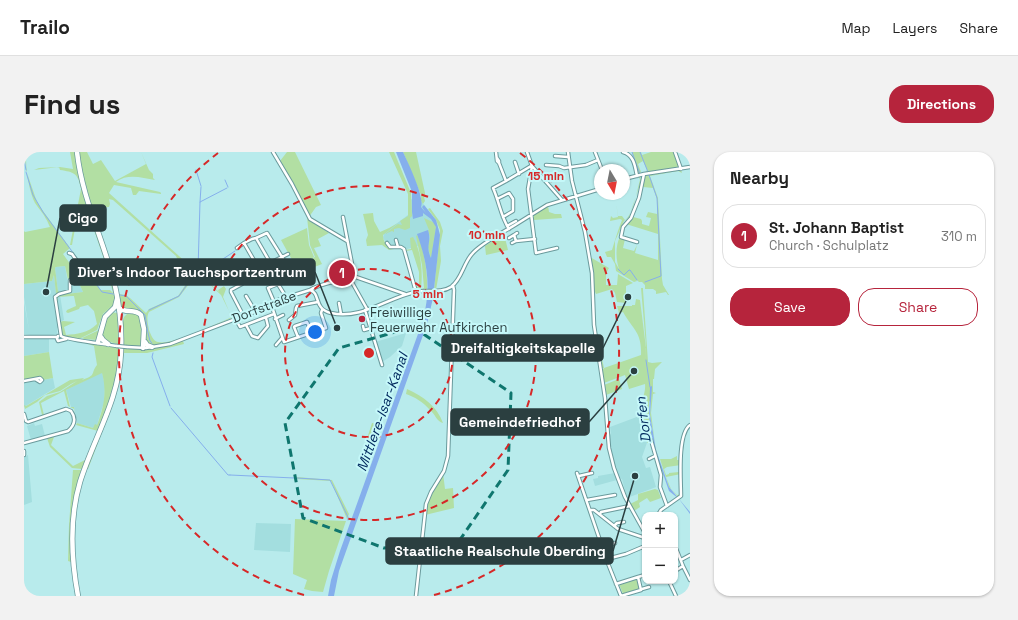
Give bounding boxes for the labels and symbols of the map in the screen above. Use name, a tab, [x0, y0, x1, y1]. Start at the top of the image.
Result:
north arrow	[594, 164, 630, 200]
text: 15 min	[528, 168, 564, 184]
callout: Cigo	[60, 205, 106, 231]
text: Cigo	[68, 209, 98, 227]
text: 10 min	[468, 227, 506, 243]
pin: 1	[329, 258, 355, 288]
callout: Diver's Indoor Tauchsportzentrum	[70, 259, 315, 285]
text: Diver's Indoor Tauchsportzentrum	[77, 263, 307, 281]
text: 5 min	[412, 286, 444, 302]
street label: Dorfstraße	[229, 287, 299, 327]
place label: Freiwillige Feuerwehr Aufkirchen	[370, 304, 507, 336]
marker: Freiwillige Feuerwehr Aufkirchen	[357, 314, 367, 324]
your location	[305, 322, 325, 342]
callout: Dreifaltigkeitskapelle	[442, 335, 603, 361]
text: Dreifaltigkeitskapelle	[451, 339, 595, 357]
centre of rings	[362, 346, 376, 360]
water label: Mittlere-Isar-Kanal	[352, 349, 412, 474]
water label: Dorfen	[631, 396, 655, 444]
callout: Gemeindefriedhof	[451, 409, 589, 435]
text: Gemeindefriedhof	[459, 413, 581, 431]
callout: Staatliche Realschule Oberding	[386, 538, 613, 564]
text: Staatliche Realschule Oberding	[394, 542, 606, 560]

